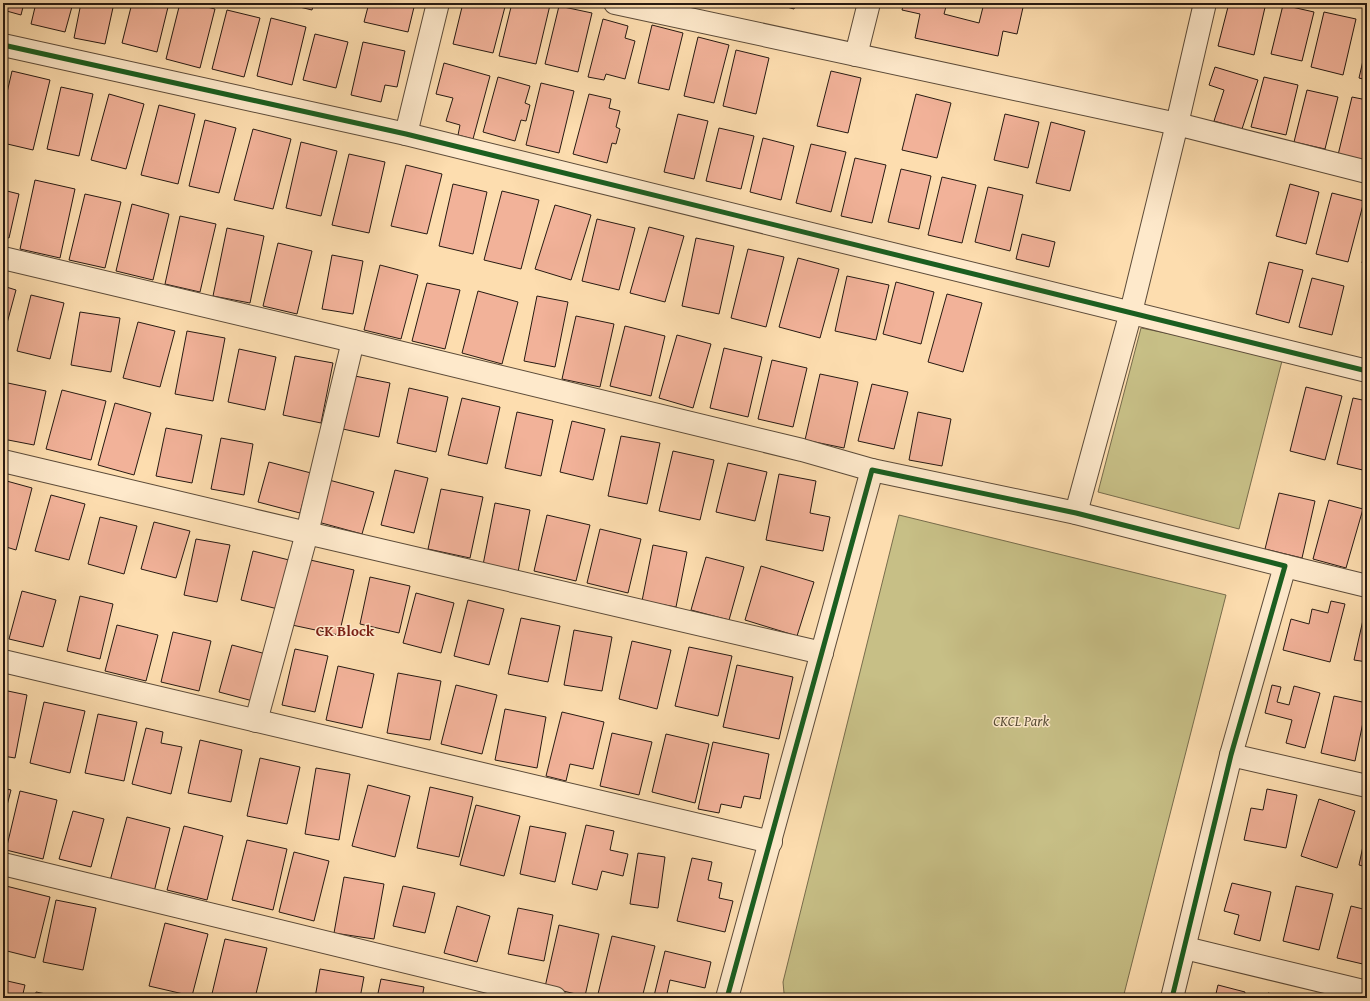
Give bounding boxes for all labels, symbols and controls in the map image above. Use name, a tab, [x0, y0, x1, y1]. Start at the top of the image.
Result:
district label: CK Block	[316, 620, 375, 641]
park label: CKCL Park	[993, 711, 1049, 731]

